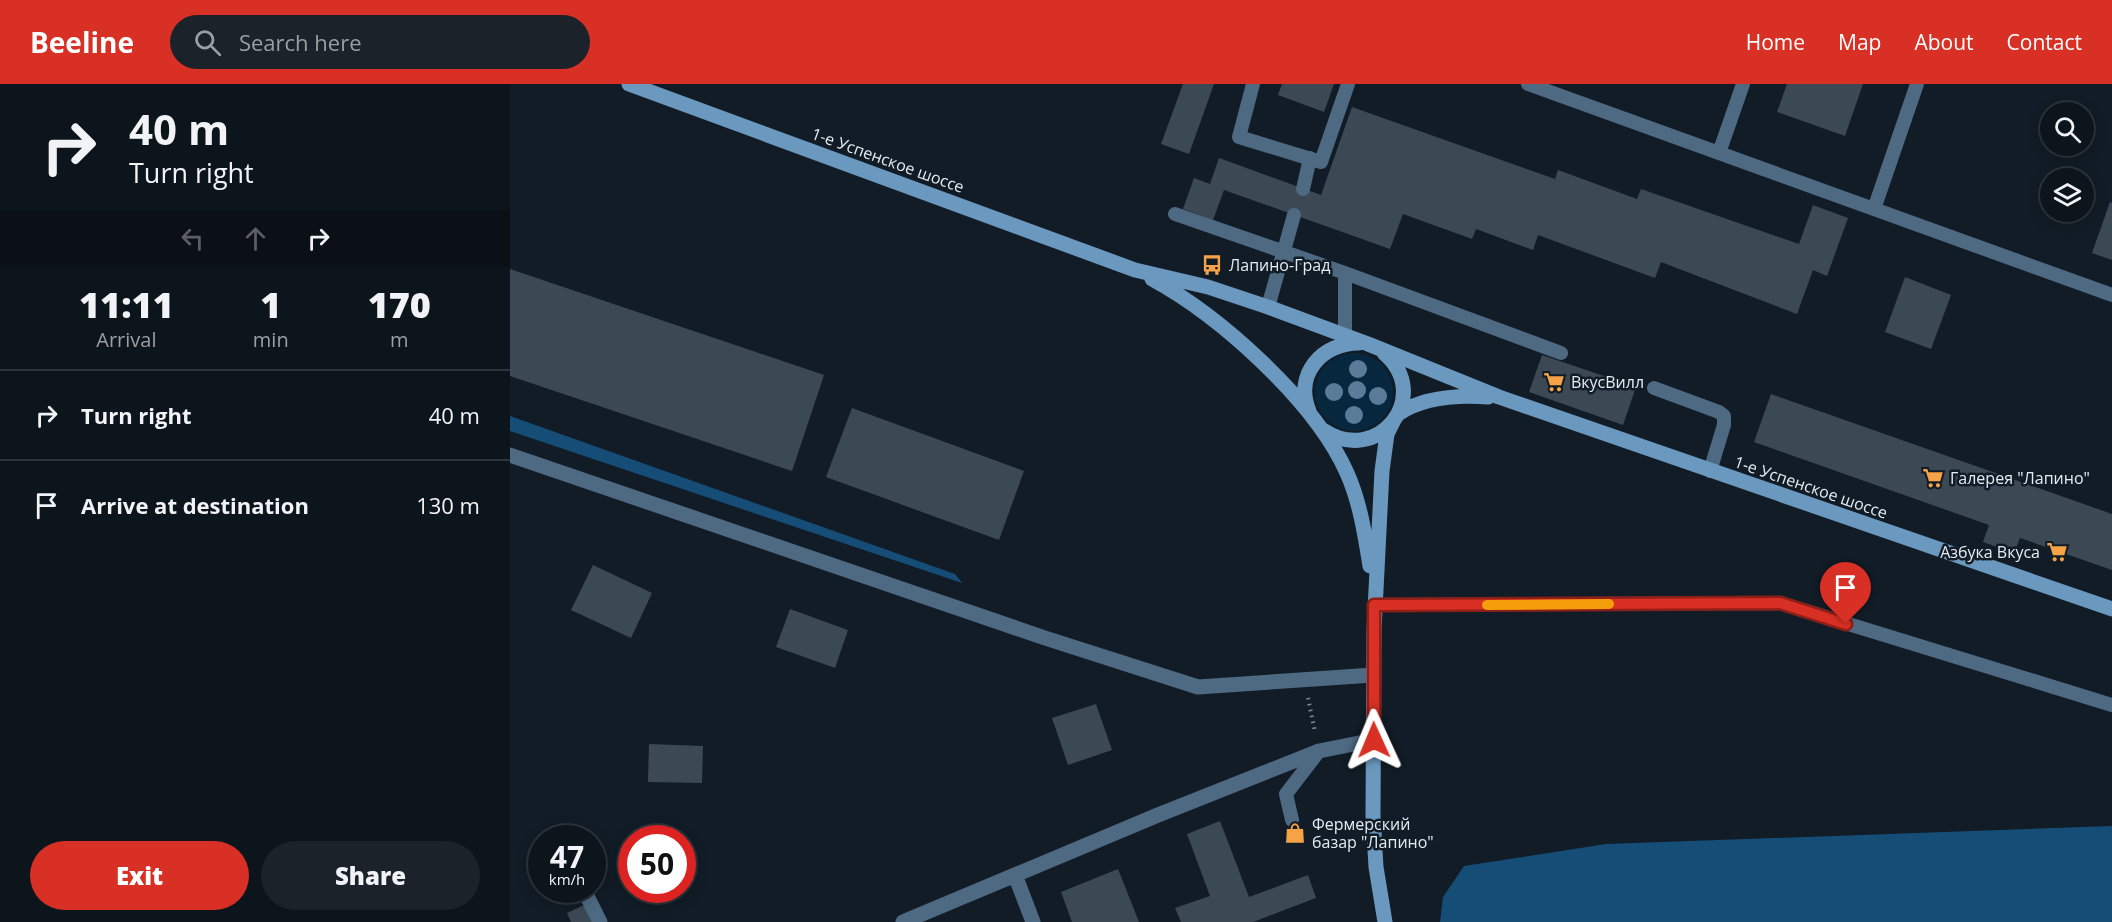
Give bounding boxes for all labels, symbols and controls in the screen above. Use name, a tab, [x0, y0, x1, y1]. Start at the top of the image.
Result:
search box	[170, 15, 590, 69]
text: Beeline	[30, 23, 134, 61]
icon: search	[191, 26, 224, 59]
text: Search here	[239, 27, 362, 57]
text: Home	[1746, 28, 1805, 56]
text: Map	[1838, 28, 1881, 56]
text: About	[1914, 28, 1974, 56]
text: Contact	[2007, 28, 2082, 56]
text: 40 m	[129, 100, 229, 157]
map controls	[2040, 102, 2094, 222]
button: search	[2040, 102, 2094, 156]
icon: right	[30, 108, 108, 186]
street label: 1-е Успенское шоссе	[809, 122, 967, 198]
text: Turn right	[129, 154, 254, 191]
button: layers	[2040, 168, 2094, 222]
icon: left	[176, 222, 209, 255]
icon: ahead	[239, 222, 272, 255]
icon: right	[302, 222, 335, 255]
bus stop icon: Лапино-Град	[1200, 253, 1224, 277]
place label: Лапино-Град	[1229, 254, 1330, 276]
text: 11:11	[79, 280, 174, 329]
text: 1	[260, 280, 281, 329]
text: 170	[368, 280, 431, 329]
text: Arrival	[96, 326, 157, 353]
text: min	[253, 326, 289, 353]
text: m	[390, 326, 409, 353]
supermarket icon: ВкусВилл	[1542, 370, 1566, 394]
place label: ВкусВилл	[1571, 371, 1644, 393]
icon: right	[30, 399, 63, 432]
text: Turn right	[81, 400, 192, 430]
text: 40 m	[429, 400, 480, 430]
street label: 1-е Успенское шоссе	[1731, 450, 1891, 524]
supermarket icon: Галерея "Лапино"	[1921, 466, 1945, 490]
place label: Галерея "Лапино"	[1950, 467, 2090, 489]
icon: arrive	[30, 489, 63, 522]
text: Arrive at destination	[81, 490, 309, 520]
text: 130 m	[416, 490, 480, 520]
supermarket icon: Азбука Вкуса	[2045, 540, 2069, 564]
place label: Азбука Вкуса	[1940, 541, 2040, 563]
pin	[1820, 562, 1871, 624]
icon: arrive	[1829, 571, 1862, 604]
position arrow	[1342, 708, 1406, 772]
place label: Фермерский базар "Лапино"	[1312, 813, 1434, 853]
shop icon: Фермерский базар "Лапино"	[1283, 821, 1307, 845]
speed limit sign: 50	[618, 825, 696, 903]
text: 47	[550, 836, 584, 877]
button: Exit	[30, 841, 249, 910]
button: Share	[261, 841, 480, 910]
text: km/h	[549, 869, 585, 889]

